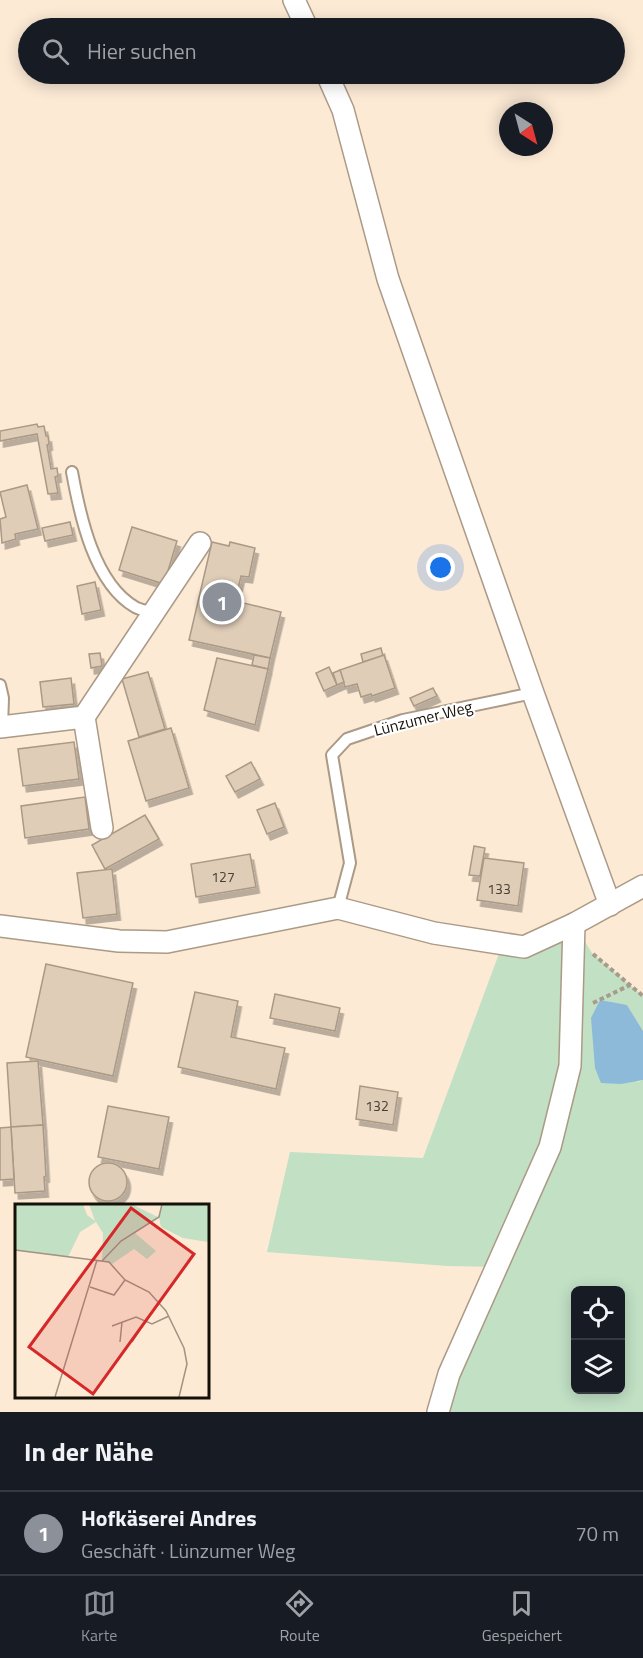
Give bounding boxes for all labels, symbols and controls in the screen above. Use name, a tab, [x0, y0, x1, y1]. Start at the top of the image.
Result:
search box	[18, 18, 625, 84]
text: Hier suchen	[87, 34, 196, 68]
icon: search	[39, 35, 72, 68]
north arrow	[499, 102, 553, 156]
your location	[426, 553, 455, 582]
pin: 1	[202, 580, 242, 624]
street label: Lünzumer Weg	[371, 694, 475, 742]
house number: 127	[211, 866, 235, 887]
house number: 133	[487, 878, 511, 899]
house number: 132	[365, 1095, 389, 1116]
inset map	[15, 1204, 208, 1397]
map controls	[571, 1286, 625, 1394]
button: locate	[571, 1286, 625, 1340]
button: layers	[571, 1340, 625, 1394]
text: In der Nähe	[24, 1432, 153, 1471]
text: Hofkäserei Andres	[81, 1501, 257, 1535]
text: 1	[38, 1518, 49, 1549]
text: 70 m	[575, 1518, 619, 1549]
text: Geschäft · Lünzumer Weg	[81, 1535, 295, 1566]
tab: Karte	[81, 1587, 117, 1647]
tab: Route	[279, 1587, 320, 1647]
tab: Gespeichert	[482, 1587, 562, 1647]

